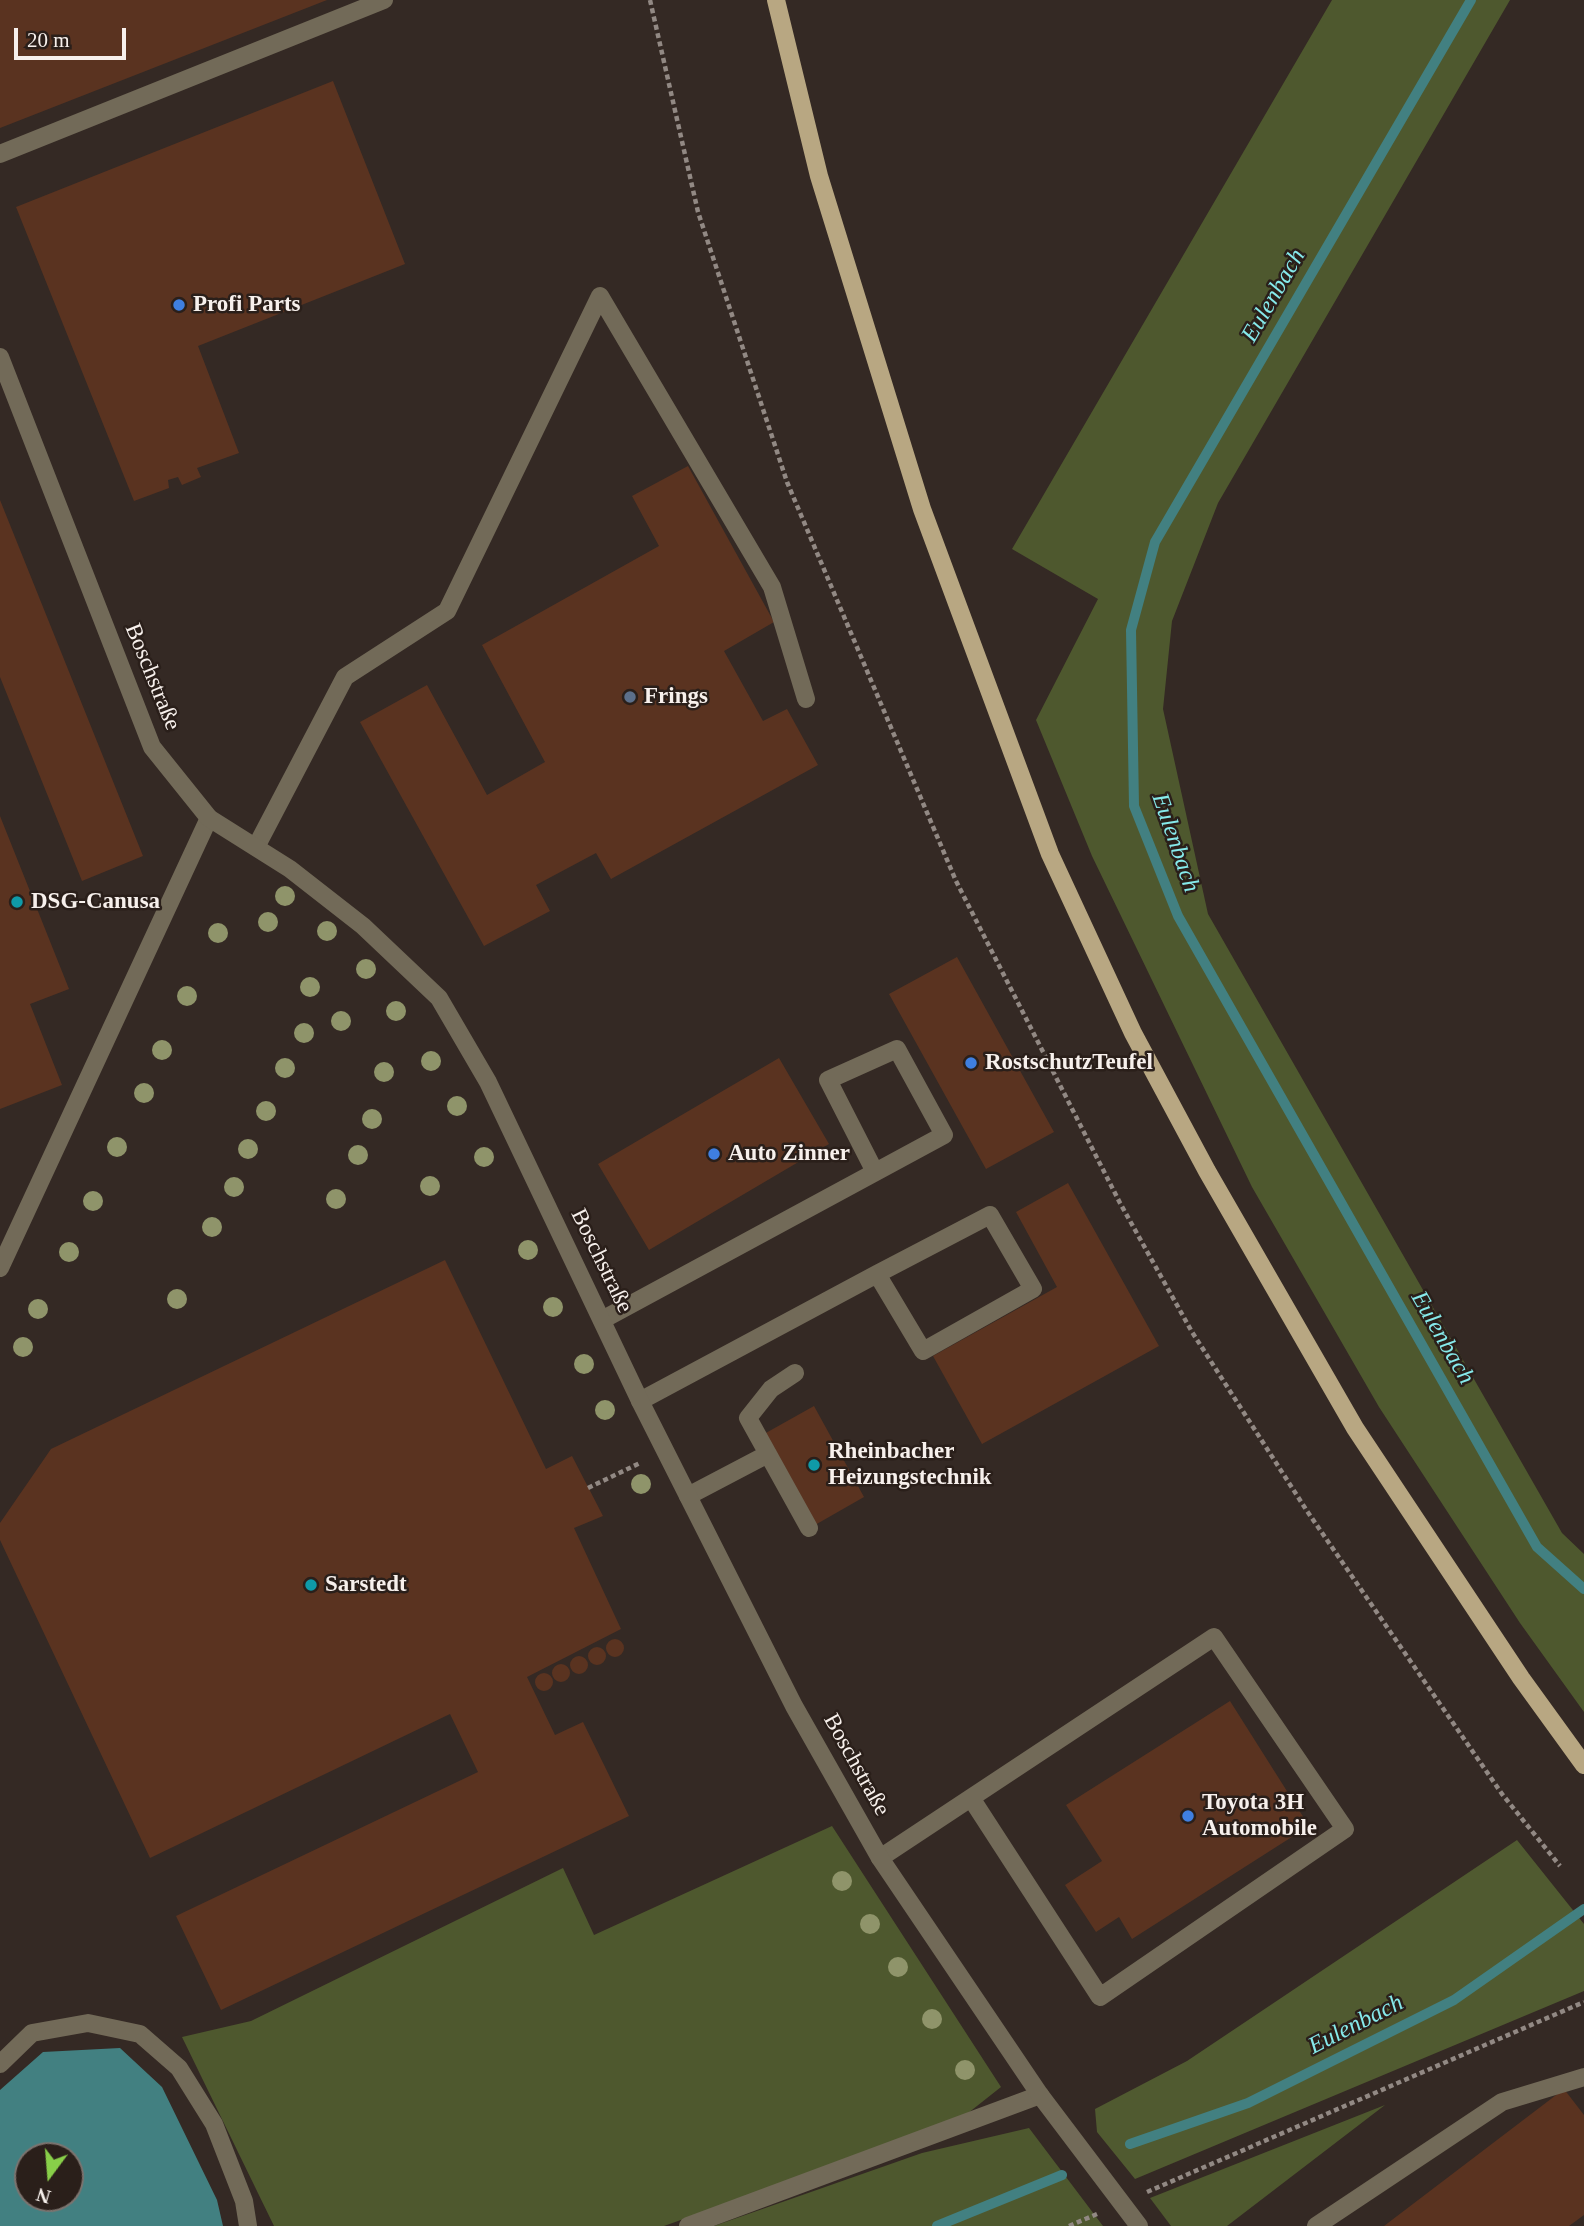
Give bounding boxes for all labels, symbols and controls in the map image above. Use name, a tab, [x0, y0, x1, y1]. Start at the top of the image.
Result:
scale bar	[18, 14, 130, 58]
text: 20 m	[27, 28, 70, 52]
water label: Eulenbach	[1236, 244, 1312, 348]
place label: Profi Parts	[193, 291, 301, 319]
marker: Profi Parts	[171, 297, 187, 313]
street label: Boschstraße	[118, 620, 186, 734]
place label: Frings	[644, 683, 708, 711]
marker: Frings	[622, 689, 638, 705]
water label: Eulenbach	[1145, 790, 1205, 896]
place label: DSG-Canusa	[31, 888, 160, 916]
marker: DSG-Canusa	[9, 894, 25, 910]
place label: RostschutzTeufel	[985, 1049, 1153, 1077]
marker: RostschutzTeufel	[963, 1055, 979, 1071]
place label: Auto Zinner	[728, 1140, 850, 1168]
marker: Auto Zinner	[706, 1146, 722, 1162]
street label: Boschstraße	[564, 1204, 638, 1318]
water label: Eulenbach	[1404, 1286, 1480, 1390]
place label: Rheinbacher Heizungstechnik	[828, 1438, 992, 1492]
marker: Rheinbacher Heizungstechnik	[806, 1457, 822, 1473]
place label: Sarstedt	[325, 1571, 407, 1599]
marker: Sarstedt	[303, 1577, 319, 1593]
street label: Boschstraße	[817, 1709, 895, 1821]
place label: Toyota 3H Automobile	[1202, 1789, 1317, 1843]
marker: Toyota 3H Automobile	[1180, 1808, 1196, 1824]
water label: Eulenbach	[1304, 1989, 1408, 2061]
north arrow	[14, 2142, 84, 2212]
text: N	[34, 2184, 53, 2208]

